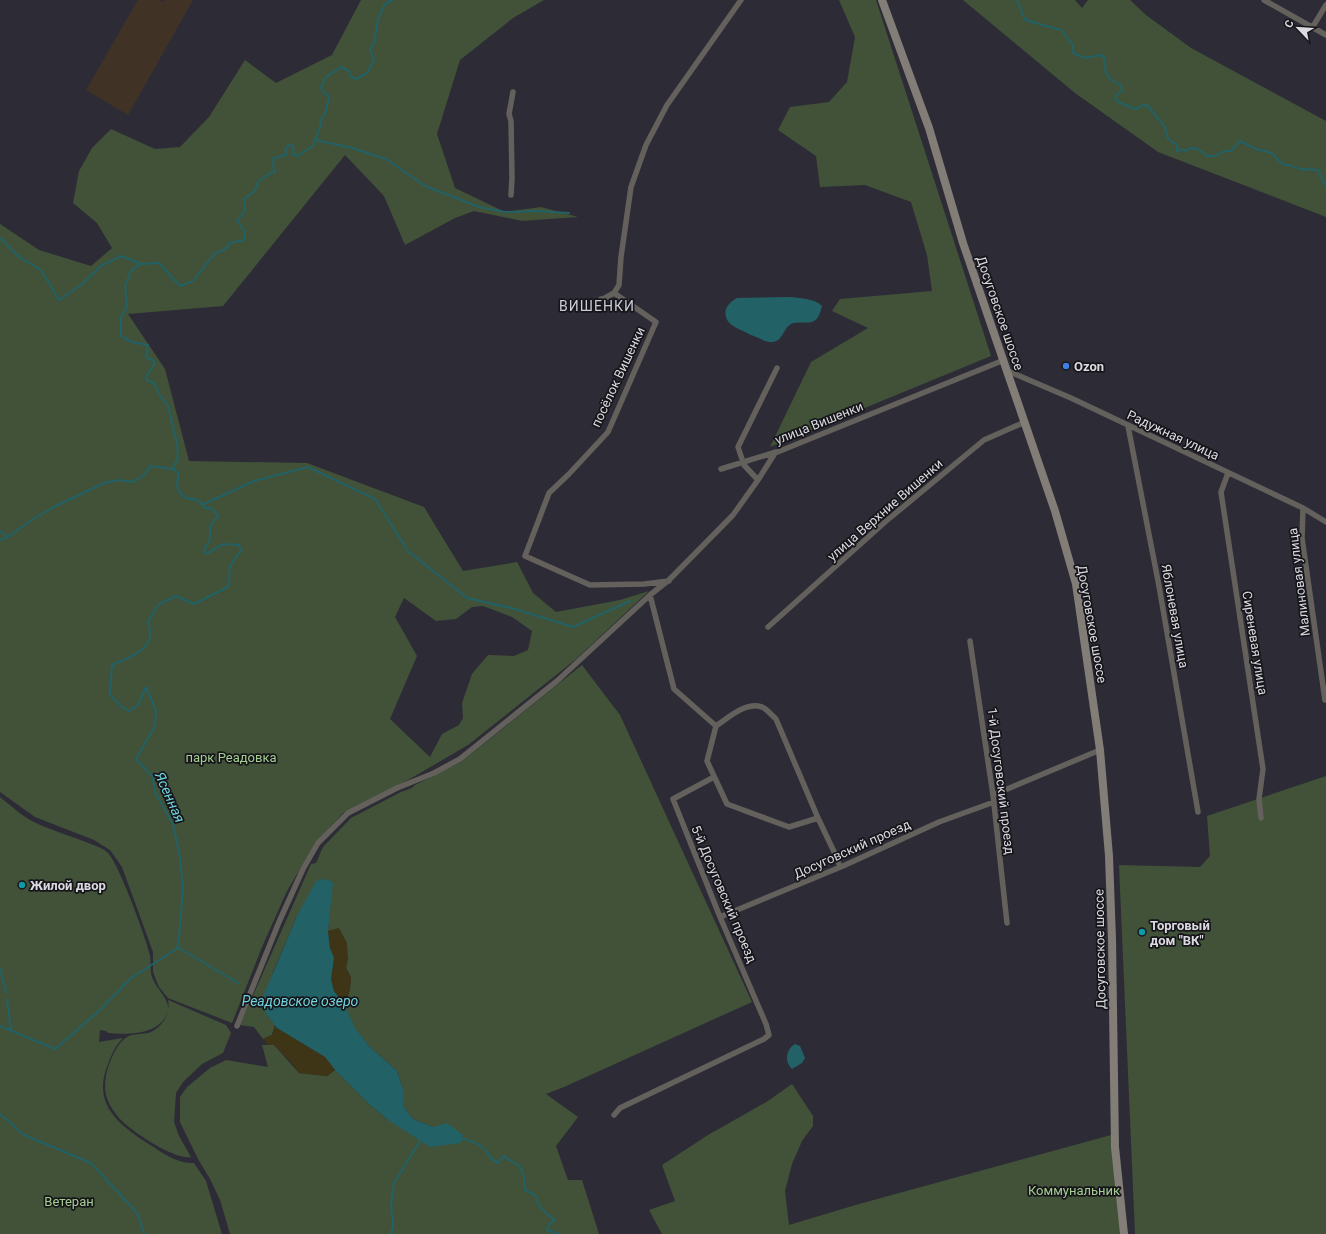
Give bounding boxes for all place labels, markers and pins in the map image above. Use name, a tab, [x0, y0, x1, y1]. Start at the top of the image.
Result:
place label: Ozon	[1074, 359, 1104, 374]
marker: Ozon	[1061, 361, 1071, 371]
place label: Жилой двор	[30, 878, 106, 893]
marker: Жилой двор	[17, 880, 27, 890]
place label: Торговый дом "ВК"	[1150, 918, 1210, 948]
marker: Торговый дом "ВК"	[1137, 927, 1147, 937]

